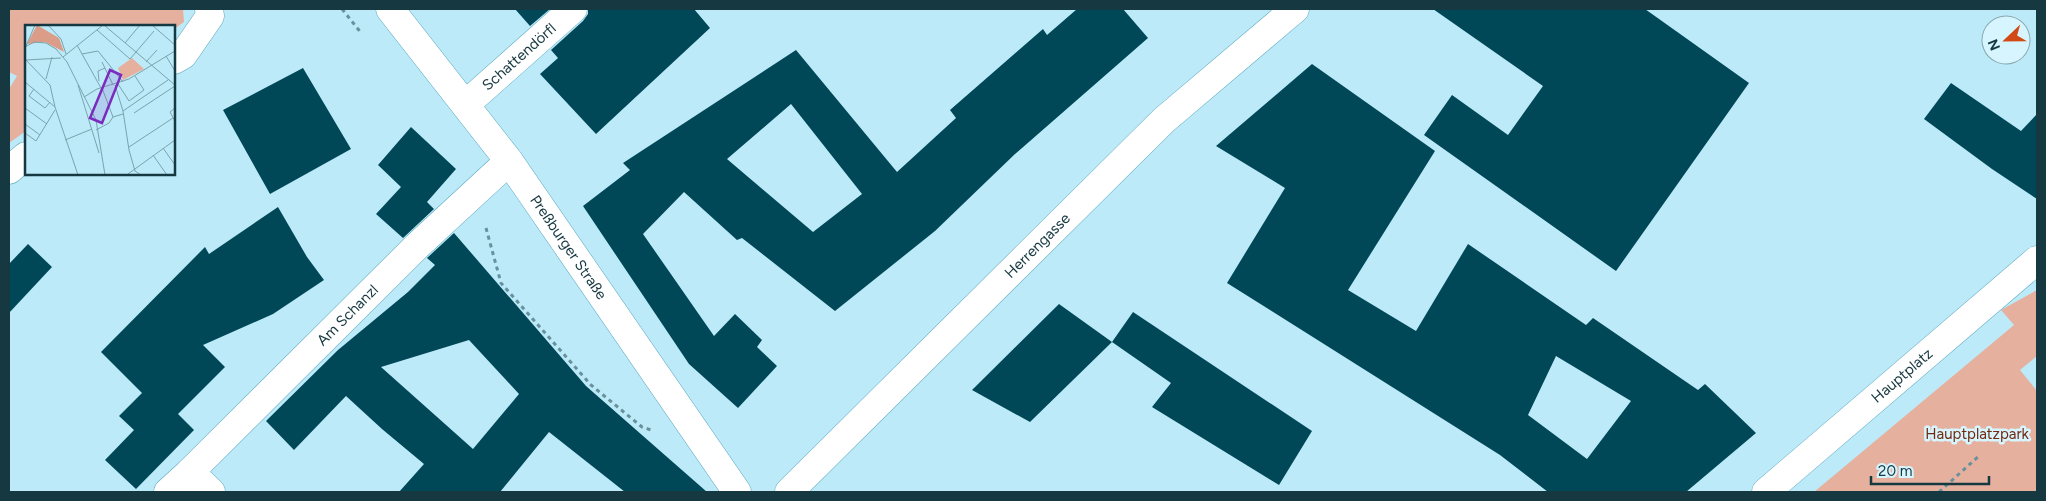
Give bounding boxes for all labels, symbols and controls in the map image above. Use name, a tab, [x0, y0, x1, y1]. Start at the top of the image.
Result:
north arrow	[1981, 15, 2031, 65]
street label: Schattendörfl	[478, 19, 560, 94]
inset map	[25, 25, 175, 175]
text: N	[1985, 36, 2004, 53]
street label: Preßburger Straße	[526, 192, 611, 303]
street label: Herrengasse	[1001, 209, 1074, 282]
street label: Am Schanzl	[313, 281, 382, 349]
street label: Hauptplatz	[1868, 344, 1936, 407]
park label: Hauptplatzpark	[1925, 425, 2029, 443]
scale bar	[1871, 454, 1988, 486]
text: 20 m	[1878, 462, 1912, 480]

